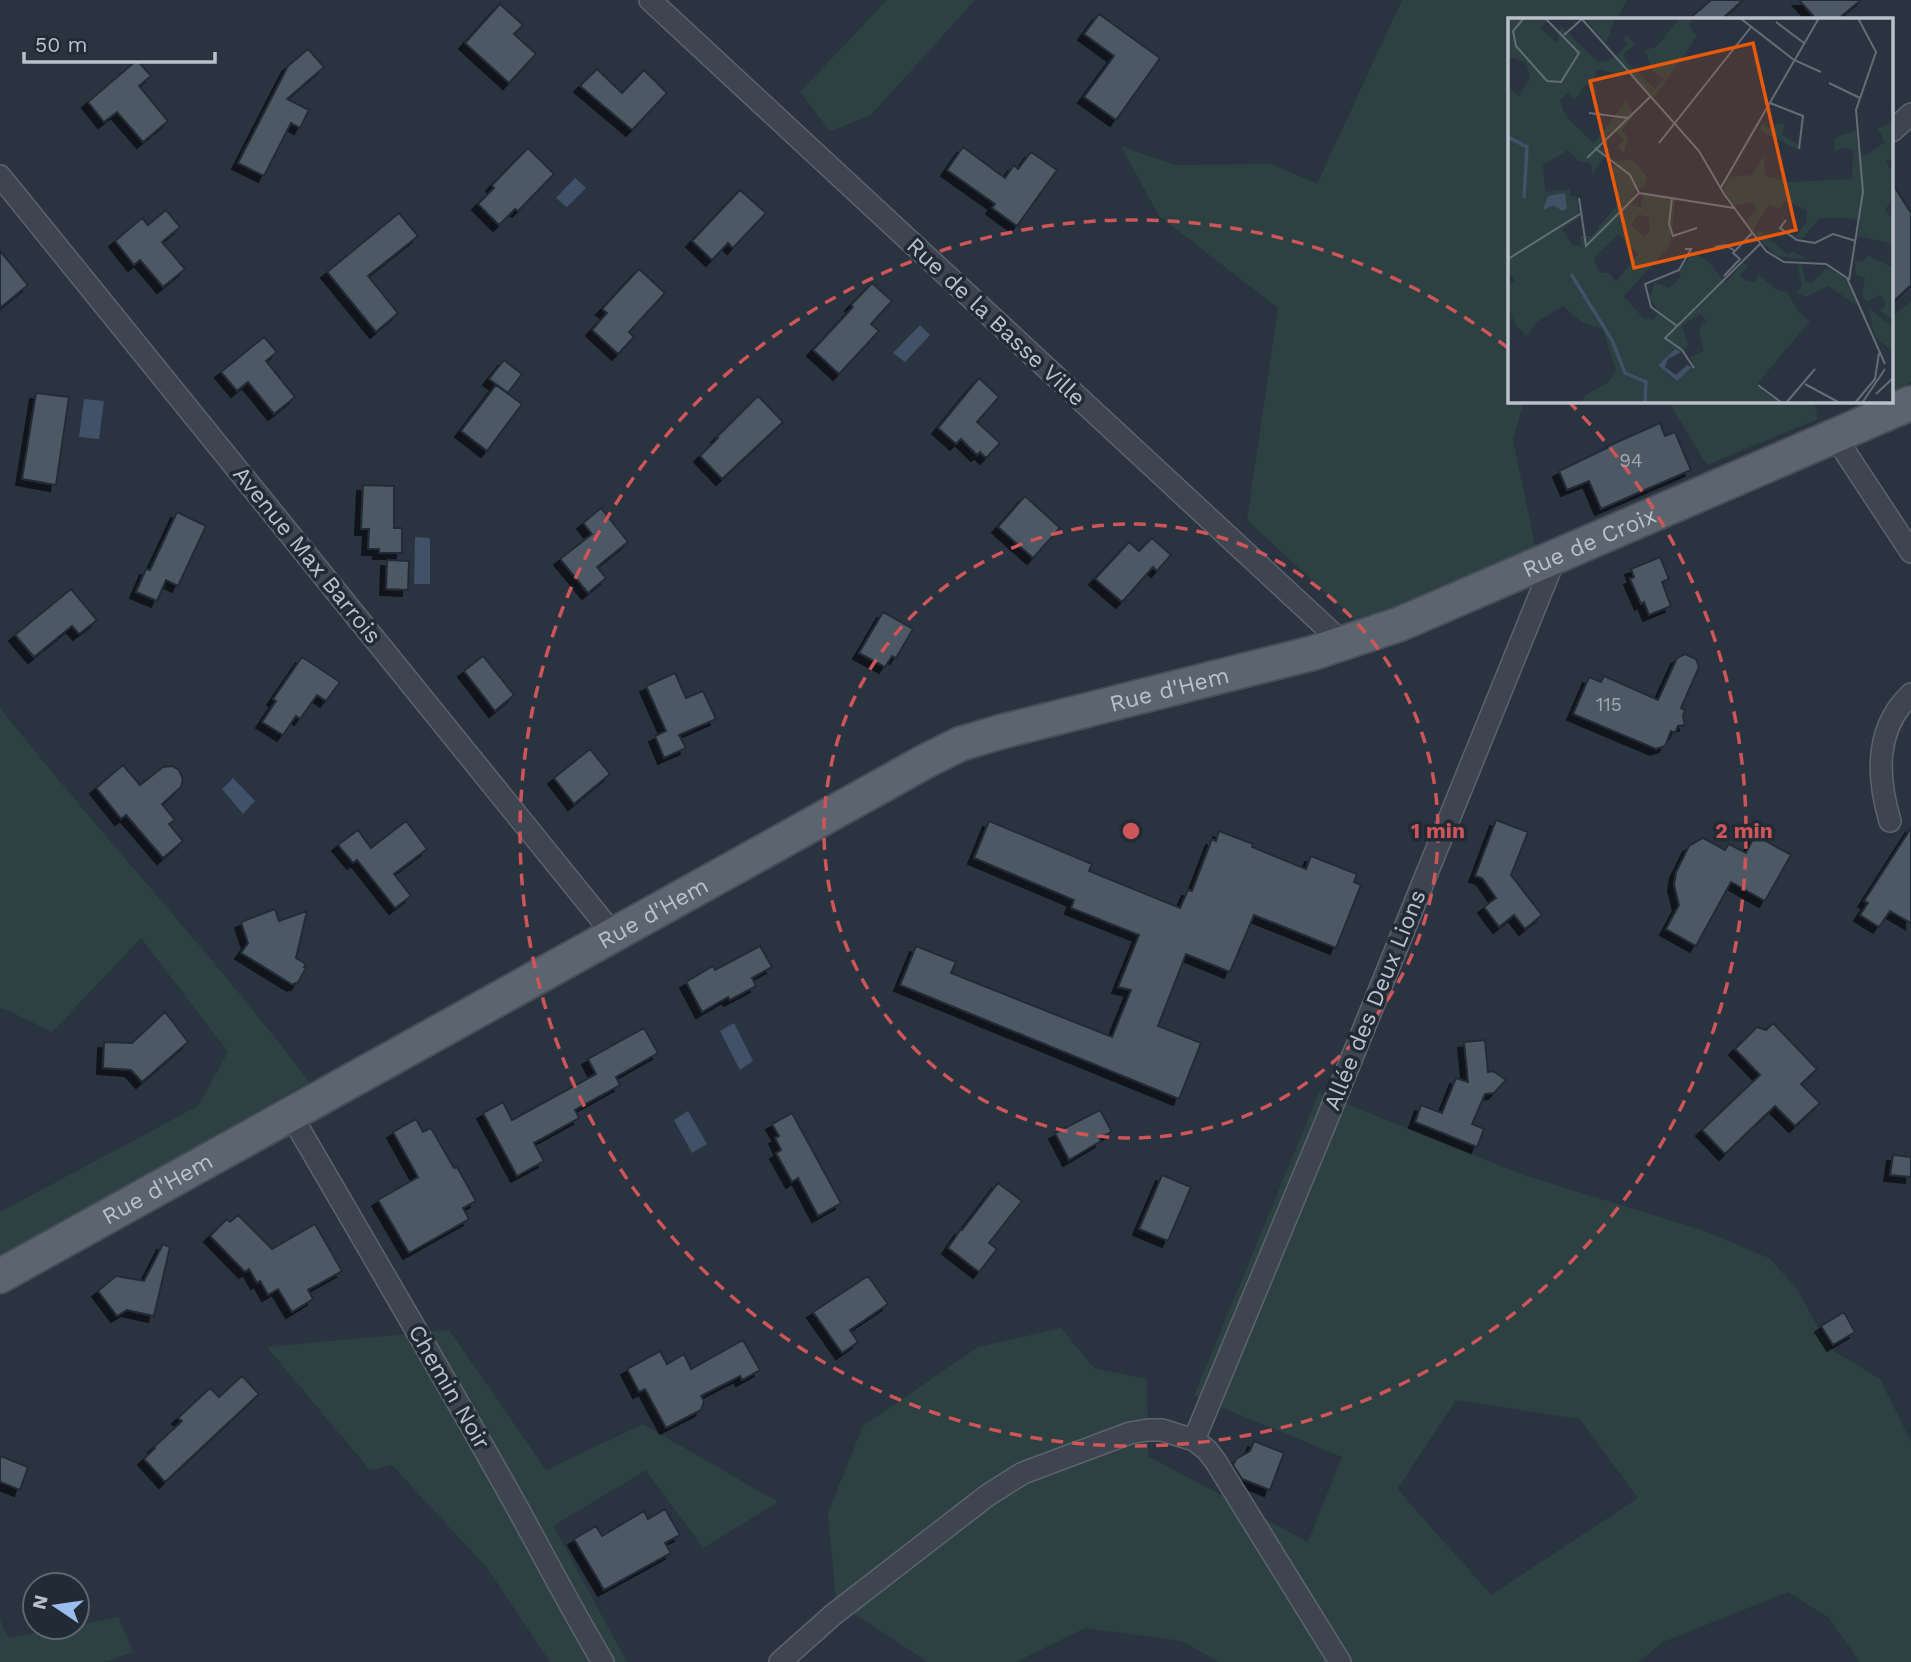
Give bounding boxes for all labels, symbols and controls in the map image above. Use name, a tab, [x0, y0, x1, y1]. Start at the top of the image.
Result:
inset map	[1508, 18, 1894, 402]
scale bar	[24, 21, 215, 65]
text: 50 m	[35, 32, 87, 57]
street label: Rue de la Basse Ville	[901, 232, 1091, 412]
house number: 94	[1619, 449, 1643, 472]
street label: Avenue Max Barrois	[227, 461, 387, 649]
street label: Rue de Croix	[1518, 501, 1660, 583]
street label: Rue d'Hem	[1107, 661, 1232, 717]
house number: 115	[1596, 693, 1622, 716]
text: 1 min	[1411, 818, 1465, 843]
text: 2 min	[1715, 818, 1773, 843]
centre of rings	[1119, 819, 1143, 843]
street label: Rue d'Hem	[593, 871, 713, 954]
street label: Allée des Deux Lions	[1318, 886, 1432, 1114]
street label: Rue d'Hem	[97, 1147, 217, 1230]
street label: Chemin Noir	[402, 1320, 496, 1454]
north arrow	[21, 1571, 91, 1641]
text: N	[27, 1593, 53, 1612]

